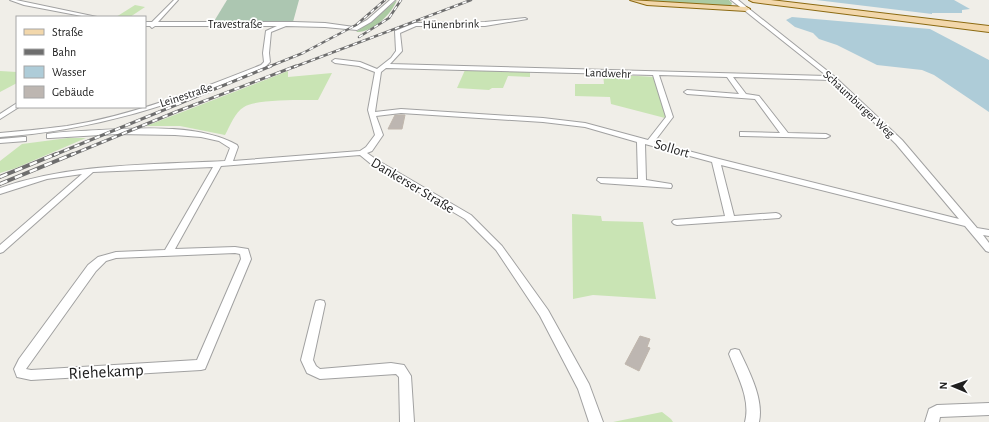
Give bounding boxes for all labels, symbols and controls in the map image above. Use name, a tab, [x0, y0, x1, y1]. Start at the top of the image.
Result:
legend	[16, 16, 146, 108]
street label: Hünenbrink	[423, 17, 480, 30]
street label: Travestraße	[208, 18, 262, 30]
text: Straße	[52, 26, 83, 38]
text: Bahn	[52, 46, 76, 58]
text: Wasser	[52, 66, 86, 78]
street label: Landwehr	[585, 66, 631, 80]
street label: Schaumburger Weg	[821, 68, 897, 140]
street label: Leinestraße	[158, 81, 214, 109]
text: Gebäude	[52, 86, 94, 98]
street label: Sollort	[653, 137, 691, 161]
street label: Dankerser Straße	[368, 156, 457, 216]
street label: Riehekamp	[68, 361, 144, 382]
north arrow	[933, 366, 973, 406]
text: N	[938, 382, 949, 390]

